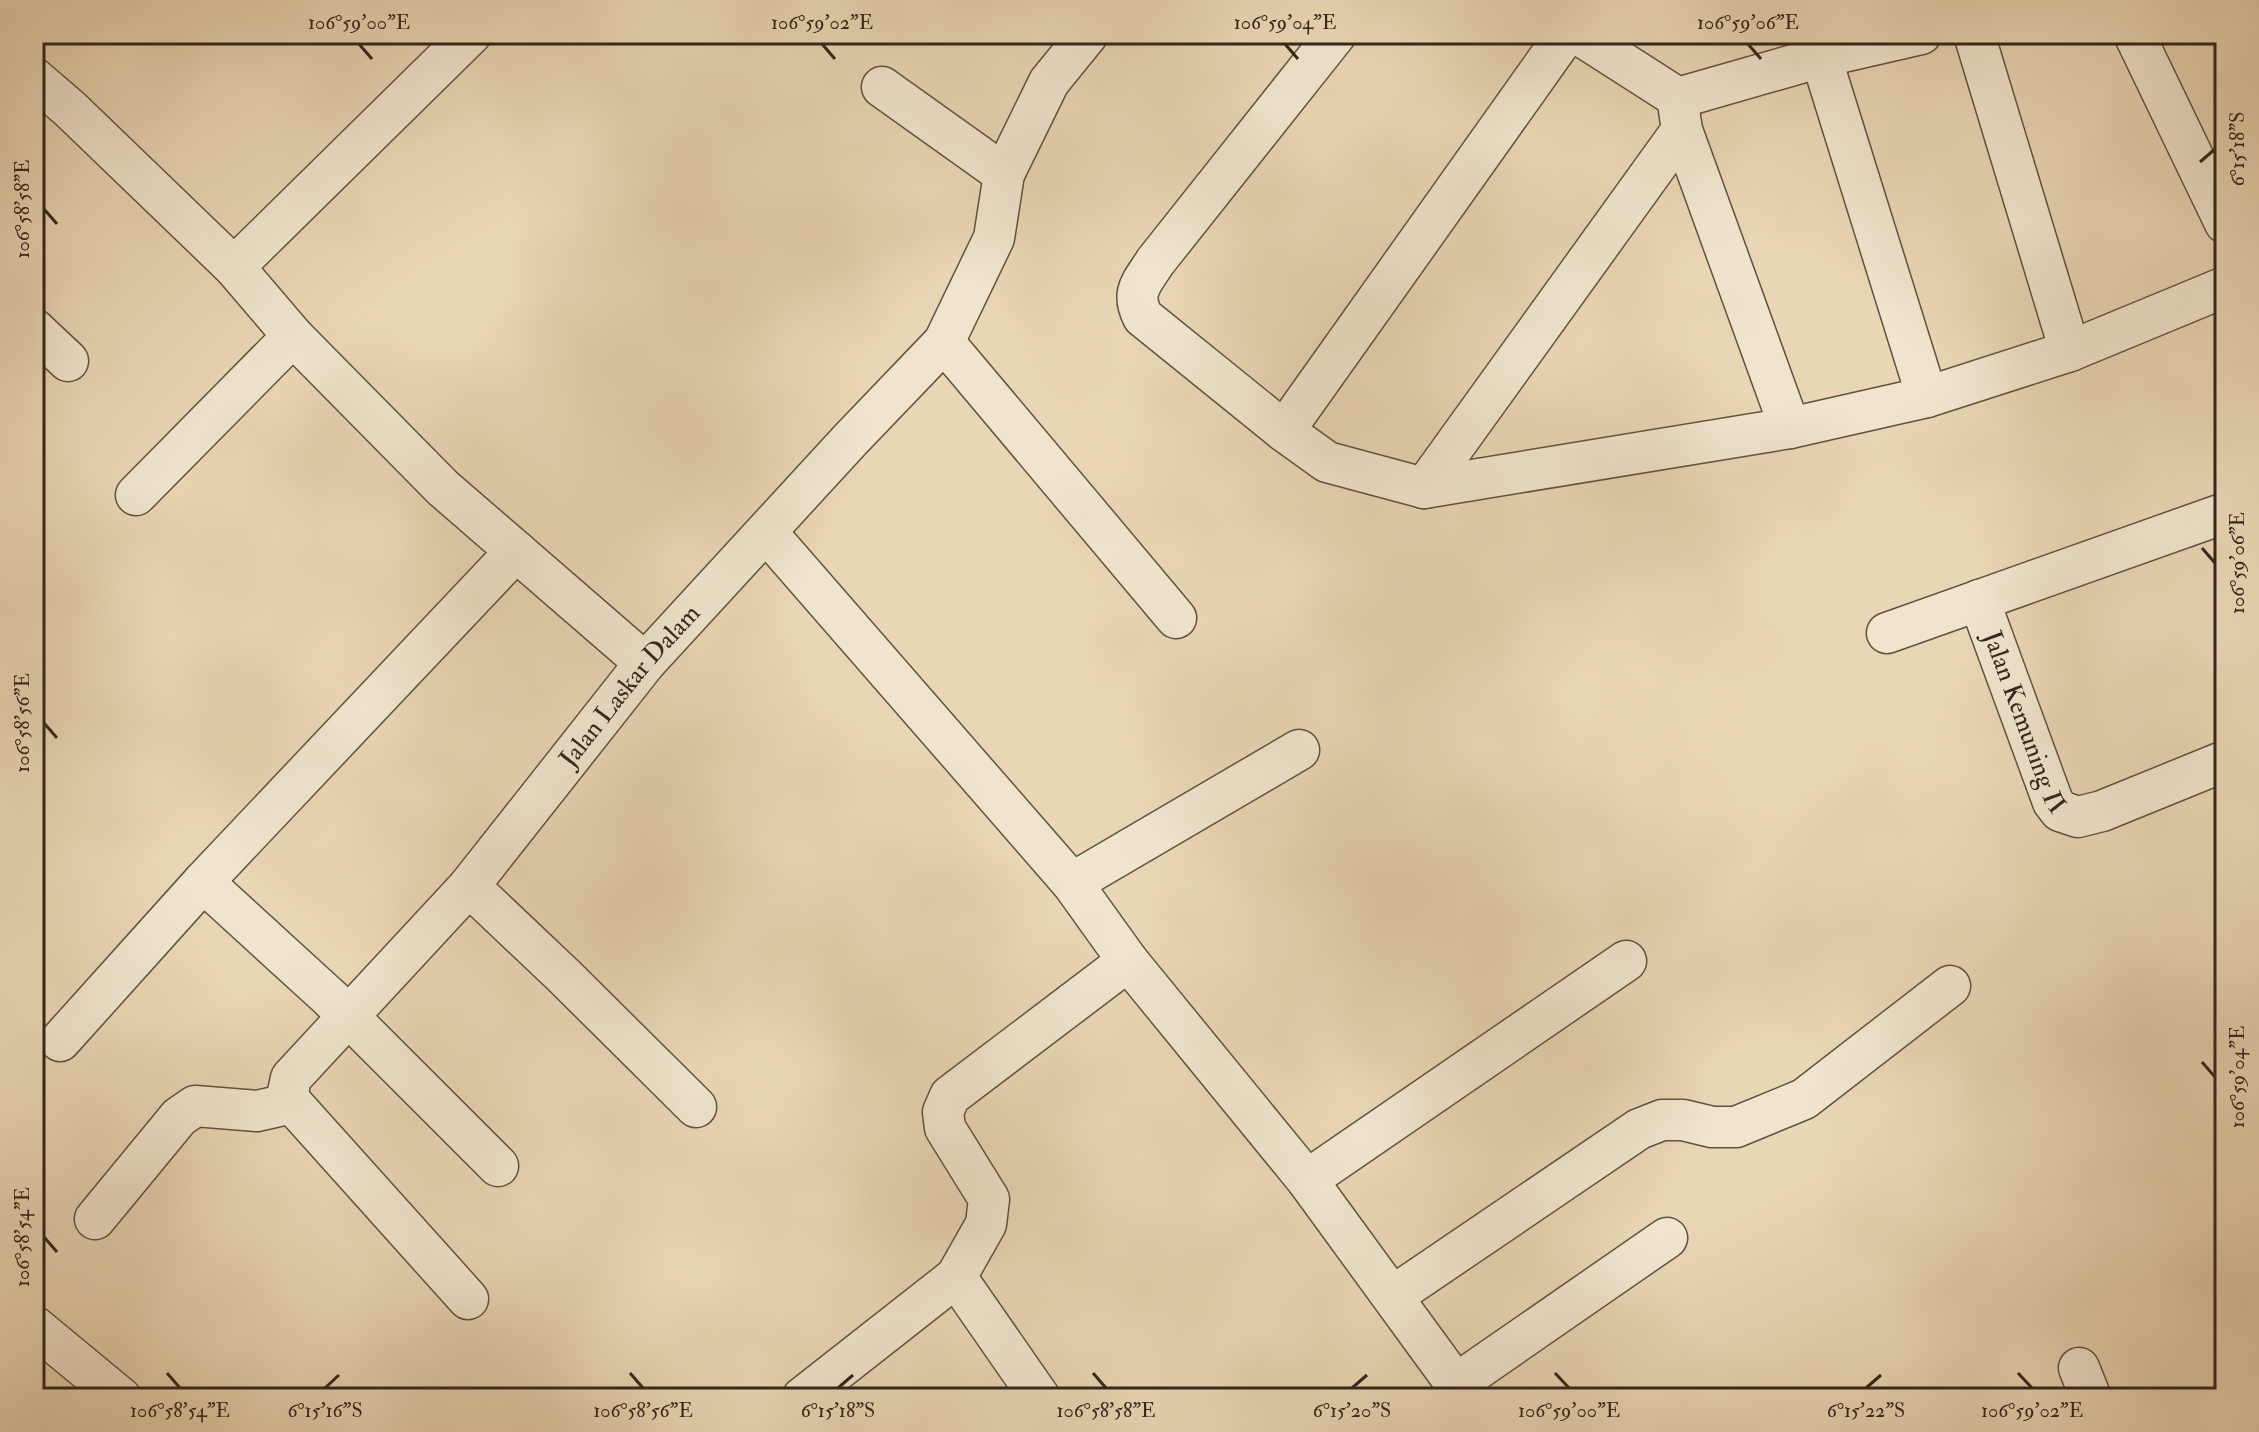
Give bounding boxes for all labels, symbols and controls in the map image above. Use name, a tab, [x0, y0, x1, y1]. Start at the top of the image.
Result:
text: 106°59'00"E	[308, 10, 410, 35]
text: 106°59'02"E	[771, 10, 873, 35]
text: 106°59'04"E	[1234, 10, 1336, 35]
text: 106°59'06"E	[1697, 10, 1799, 35]
text: 6°15'18"S	[2225, 112, 2250, 186]
text: 106°58'58"E	[10, 159, 35, 259]
text: 106°59'06"E	[2225, 512, 2250, 614]
street label: Jalan Laskar Dalam	[552, 598, 707, 775]
street label: Jalan Kemuning II	[1975, 625, 2072, 820]
text: 106°58'56"E	[10, 673, 35, 773]
text: 106°59'04"E	[2225, 1026, 2250, 1128]
text: 106°58'54"E	[10, 1187, 35, 1287]
text: 106°58'54"E	[130, 1398, 230, 1423]
text: 6°15'16"S	[287, 1398, 363, 1423]
text: 106°58'56"E	[593, 1398, 693, 1423]
text: 6°15'18"S	[801, 1398, 875, 1423]
text: 106°58'58"E	[1056, 1398, 1156, 1423]
text: 6°15'20"S	[1313, 1398, 1391, 1423]
text: 106°59'00"E	[1518, 1398, 1620, 1423]
text: 6°15'22"S	[1827, 1398, 1905, 1423]
text: 106°59'02"E	[1981, 1398, 2083, 1423]

